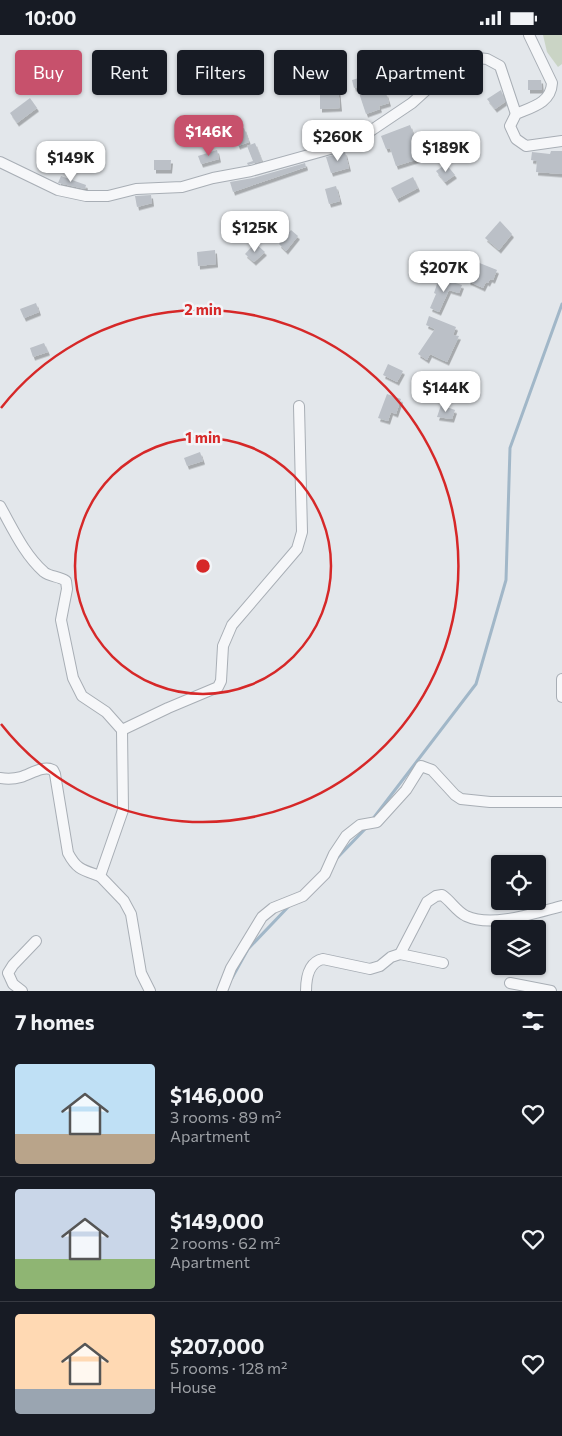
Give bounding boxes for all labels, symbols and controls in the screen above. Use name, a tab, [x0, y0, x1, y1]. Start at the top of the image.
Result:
text: 10:00	[25, 6, 77, 29]
chip: Buy	[15, 50, 82, 95]
chip: Rent	[92, 50, 167, 95]
chip: Filters	[177, 50, 264, 95]
chip: New	[274, 50, 347, 95]
chip: Apartment	[357, 50, 483, 95]
pin: $146K	[174, 115, 244, 157]
pin: $260K	[303, 119, 373, 162]
text: $146K	[185, 121, 233, 140]
text: $260K	[313, 126, 363, 145]
pin: $189K	[411, 131, 481, 173]
text: $189K	[422, 137, 470, 156]
pin: $149K	[36, 141, 106, 183]
text: $149K	[47, 147, 95, 166]
pin: $125K	[220, 211, 290, 253]
text: $125K	[232, 217, 278, 236]
pin: $207K	[409, 251, 479, 293]
text: $207K	[420, 257, 468, 276]
text: 2 min	[184, 300, 222, 318]
pin: $144K	[411, 371, 481, 413]
text: $144K	[422, 377, 470, 396]
text: 1 min	[185, 428, 221, 446]
centre of rings	[194, 557, 212, 575]
map controls	[491, 855, 546, 975]
button: locate	[491, 855, 546, 910]
button: layers	[491, 920, 546, 975]
icon: filters	[519, 1007, 547, 1035]
text: 7 homes	[15, 1009, 94, 1034]
text: $146,000	[170, 1082, 264, 1107]
icon: home	[55, 1084, 115, 1144]
icon: heart	[519, 1100, 547, 1128]
text: 3 rooms · 89 m²	[170, 1107, 281, 1126]
text: Apartment	[170, 1126, 250, 1145]
text: $149,000	[170, 1208, 264, 1233]
icon: home	[55, 1209, 115, 1269]
icon: heart	[519, 1225, 547, 1253]
text: 2 rooms · 62 m²	[170, 1233, 280, 1252]
text: Apartment	[170, 1252, 250, 1271]
text: $207,000	[170, 1333, 264, 1358]
icon: home	[55, 1334, 115, 1394]
icon: heart	[519, 1350, 547, 1378]
text: 5 rooms · 128 m²	[170, 1358, 287, 1377]
text: House	[170, 1377, 216, 1396]

